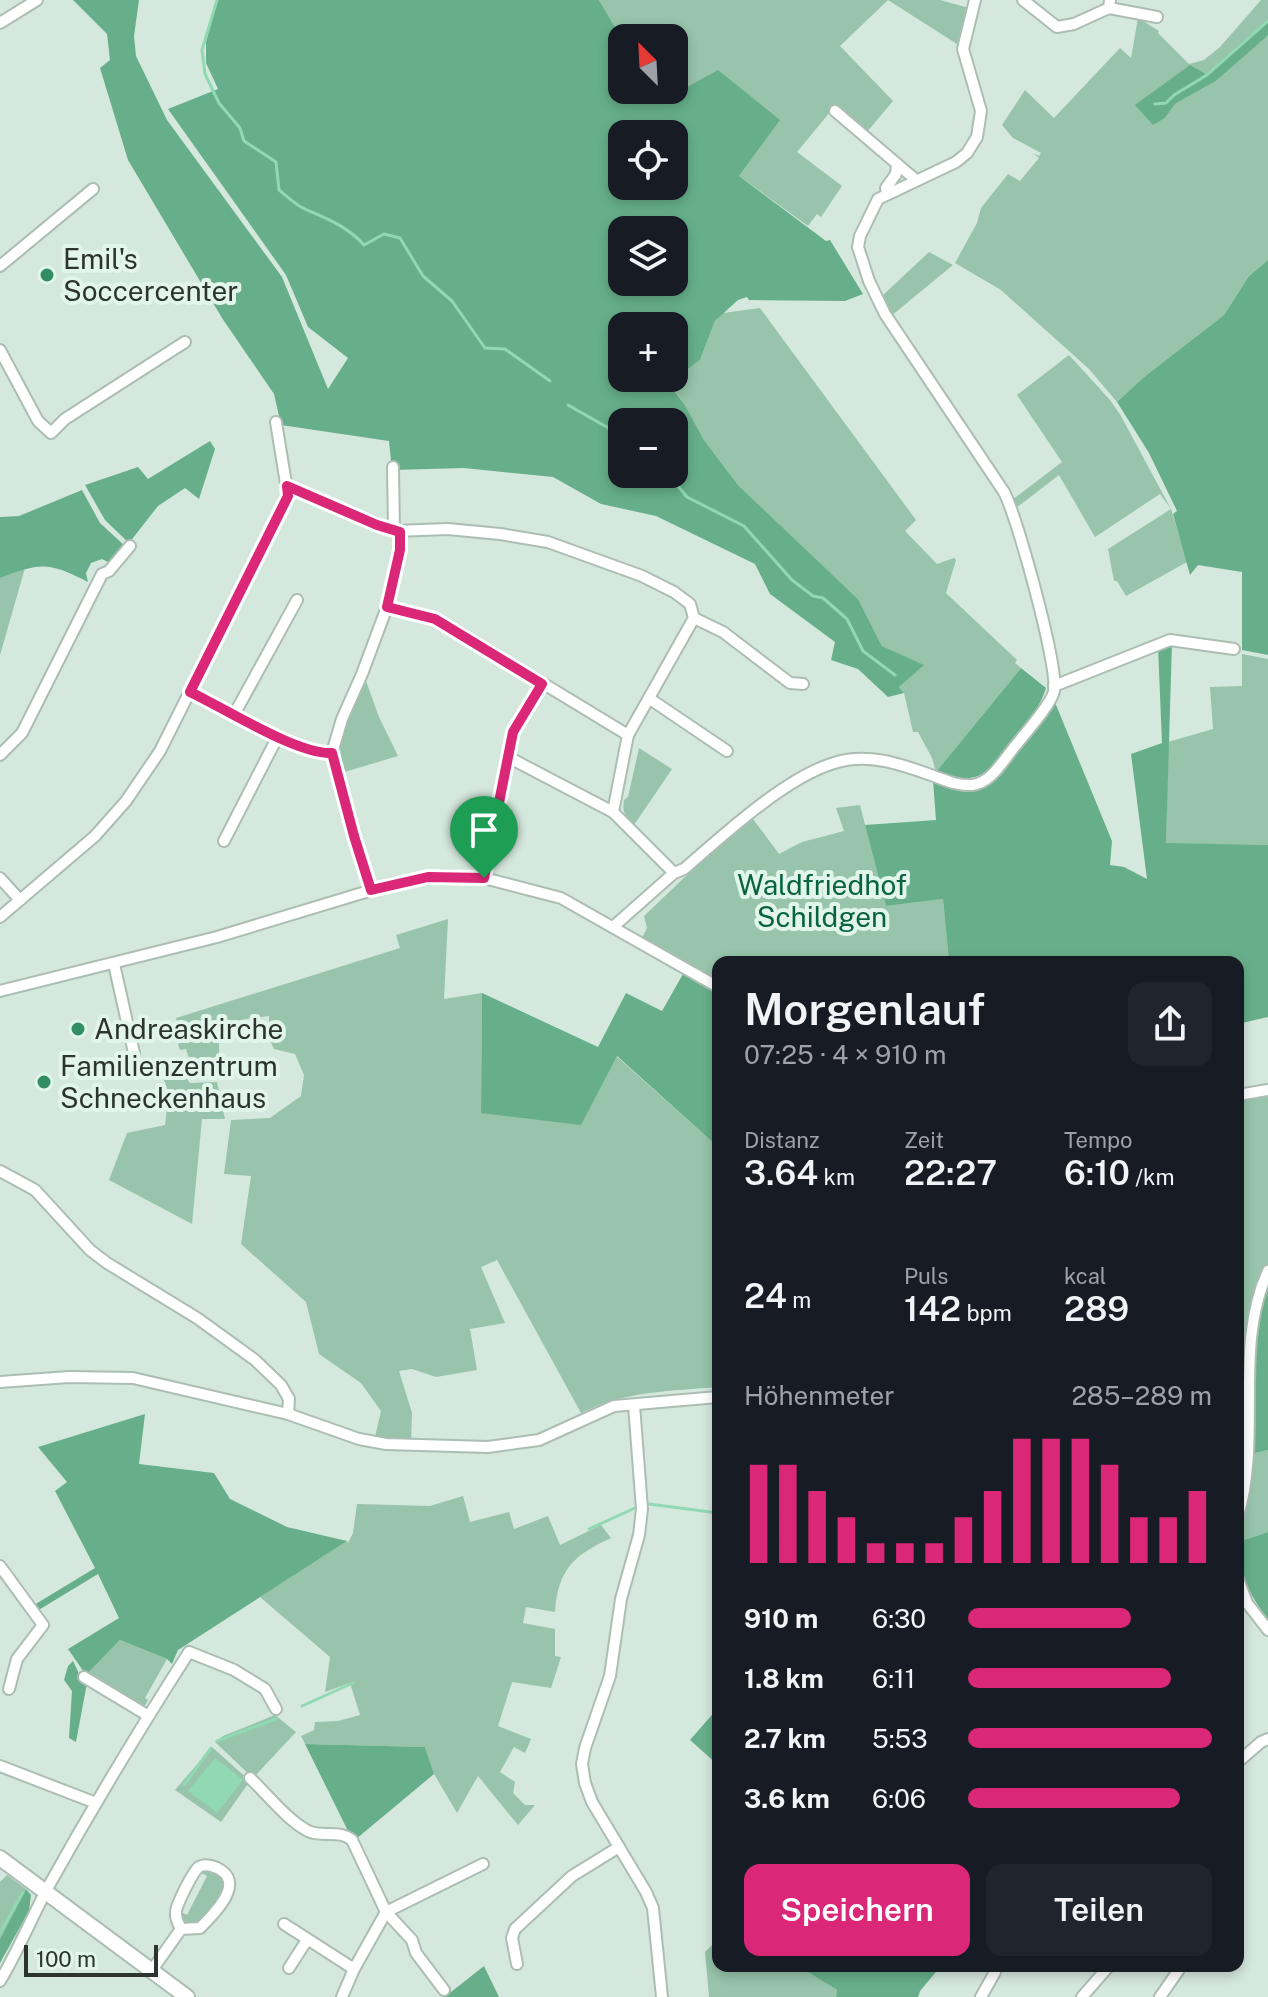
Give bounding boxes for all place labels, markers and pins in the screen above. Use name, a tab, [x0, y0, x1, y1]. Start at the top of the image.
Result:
place label: Emil's Soccercenter	[63, 242, 238, 307]
marker: Emil's Soccercenter	[38, 266, 56, 284]
pin	[450, 796, 518, 878]
place label: Andreaskirche	[94, 1012, 283, 1045]
marker: Andreaskirche	[69, 1020, 87, 1038]
place label: Familienzentrum Schneckenhaus	[60, 1049, 278, 1114]
marker: Familienzentrum Schneckenhaus	[35, 1073, 53, 1091]

